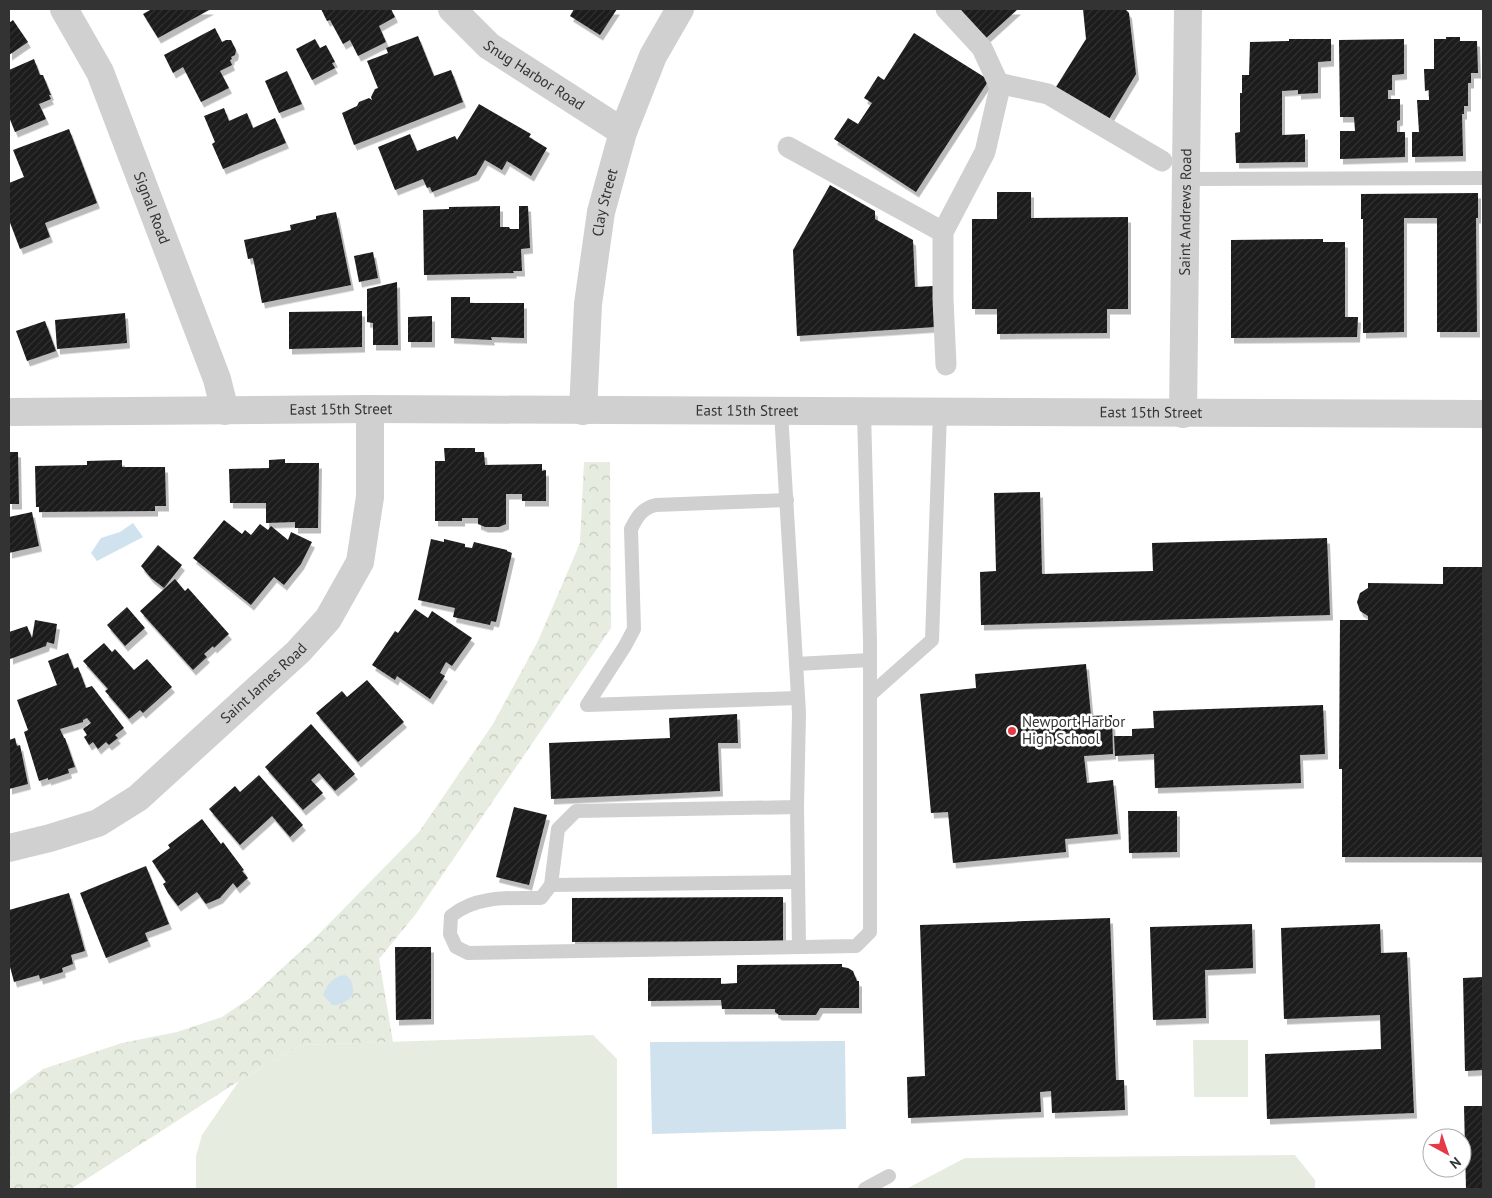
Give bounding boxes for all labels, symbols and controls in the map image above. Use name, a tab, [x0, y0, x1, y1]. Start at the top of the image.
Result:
street label: Snug Harbor Road	[480, 36, 588, 114]
street label: Saint Andrews Road	[1175, 148, 1195, 276]
street label: Clay Street	[588, 166, 622, 238]
street label: Signal Road	[130, 169, 175, 247]
street label: East 15th Street	[289, 399, 393, 419]
street label: East 15th Street	[695, 400, 799, 420]
street label: East 15th Street	[1099, 402, 1203, 422]
street label: Saint James Road	[216, 639, 311, 727]
place label: Newport Harbor High School	[1022, 712, 1125, 748]
marker: Newport Harbor High School	[1006, 725, 1018, 737]
north arrow	[1422, 1128, 1472, 1178]
text: N	[1446, 1153, 1465, 1173]

